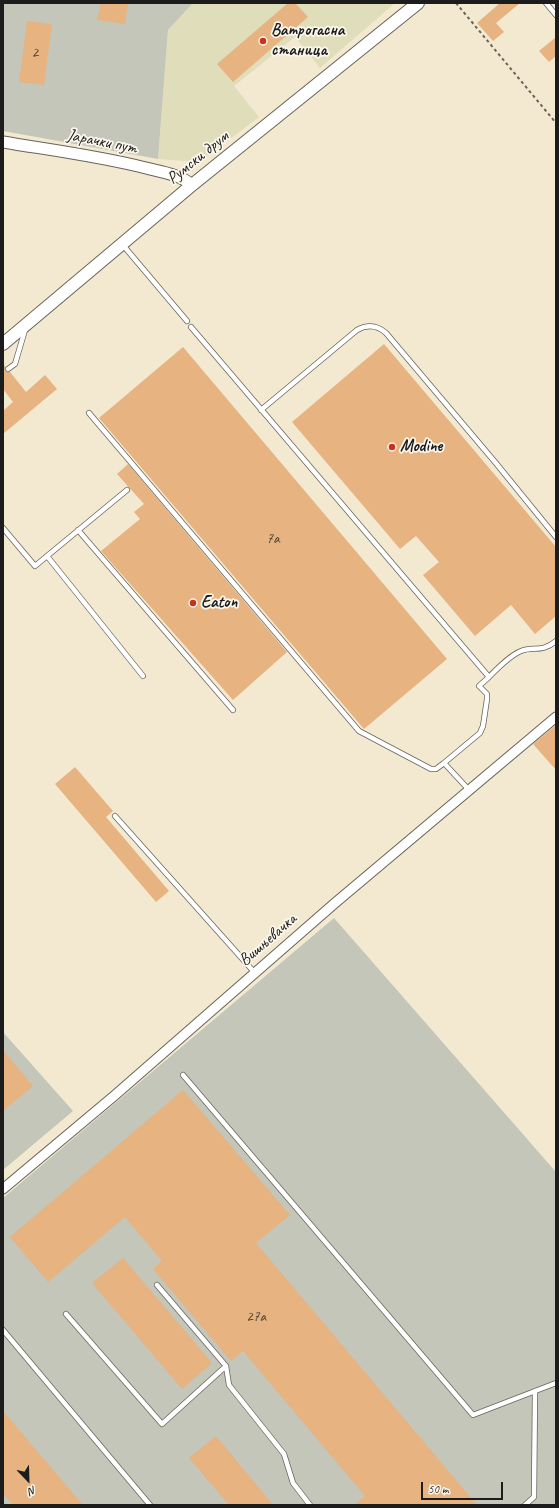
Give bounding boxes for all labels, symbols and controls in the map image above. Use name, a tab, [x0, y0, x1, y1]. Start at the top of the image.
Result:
place label: Ватрогасна станица	[271, 21, 344, 61]
marker: Ватрогасна станица	[258, 36, 268, 46]
house number: 2	[32, 44, 38, 62]
street label: Јарачки пут	[65, 125, 139, 159]
street label: Румски друм	[163, 127, 233, 189]
place label: Modine	[400, 437, 442, 457]
marker: Modine	[387, 442, 397, 452]
house number: 7a	[266, 530, 280, 548]
place label: Eaton	[201, 593, 237, 613]
marker: Eaton	[188, 598, 198, 608]
street label: Вишњевачка	[235, 909, 301, 971]
house number: 27a	[246, 1308, 266, 1326]
north arrow	[8, 1460, 48, 1500]
scale bar	[423, 1474, 505, 1500]
text: 50 m	[428, 1481, 448, 1497]
text: N	[27, 1483, 39, 1499]

